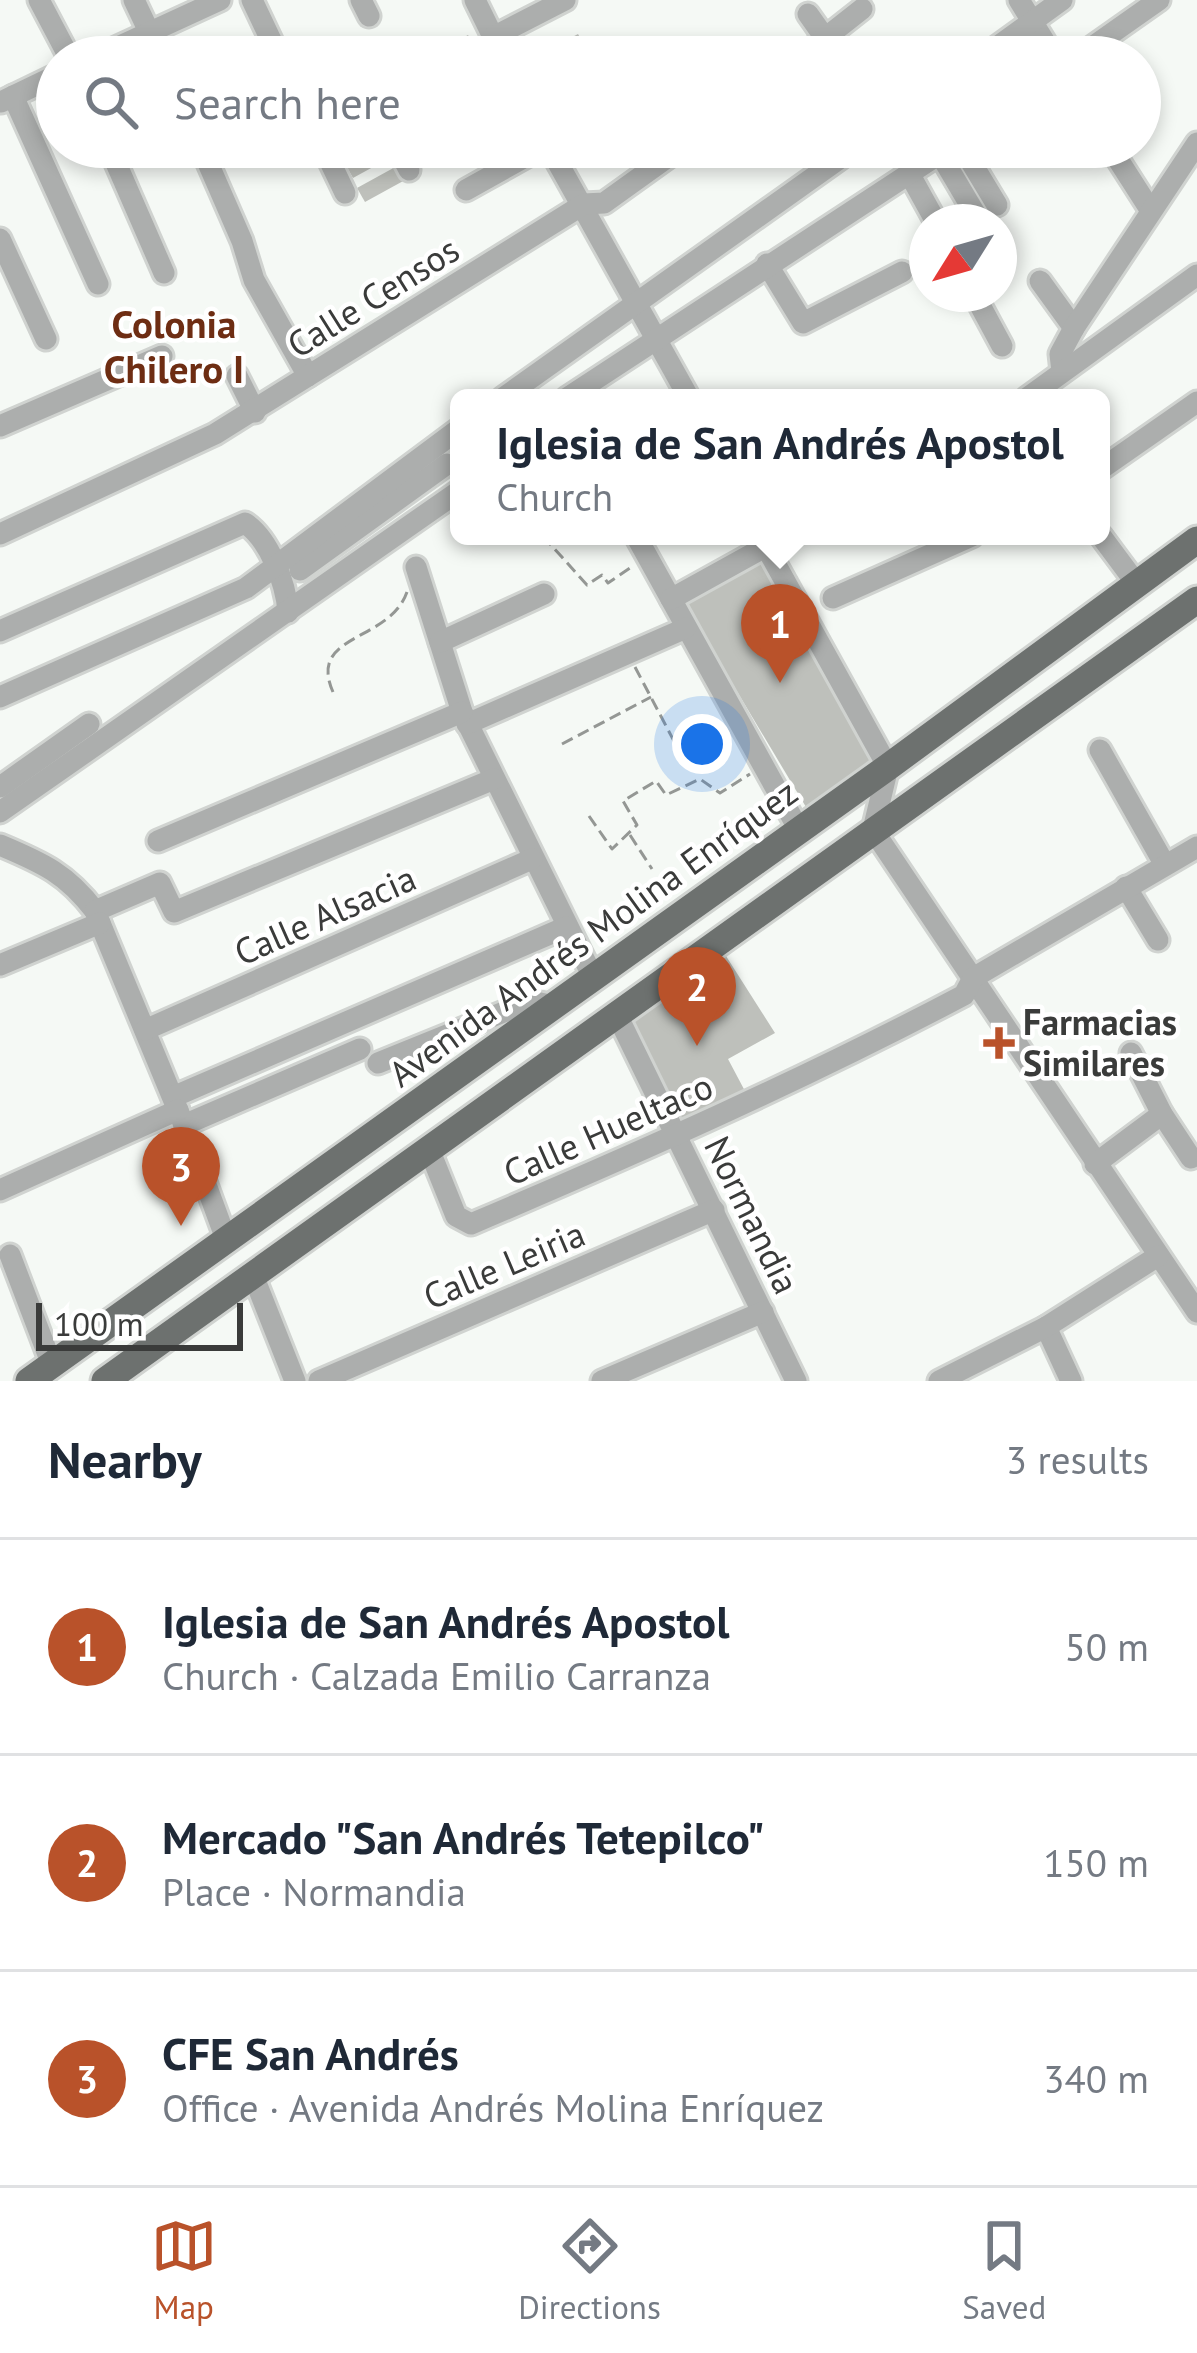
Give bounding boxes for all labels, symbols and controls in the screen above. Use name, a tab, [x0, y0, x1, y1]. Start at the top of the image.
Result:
search box	[36, 36, 1161, 168]
icon: search	[78, 69, 144, 135]
text: Search here	[174, 73, 401, 131]
north arrow	[909, 204, 1017, 312]
street label: Calle Censos	[278, 225, 467, 368]
district label: Colonia Chilero I	[104, 298, 244, 394]
popup	[450, 389, 1110, 545]
text: Iglesia de San Andrés Apostol	[496, 413, 1064, 471]
text: Church	[496, 471, 613, 522]
pin: 1	[741, 584, 819, 683]
your location	[672, 714, 732, 774]
street label: Avenida Andrés Molina Enríquez	[379, 768, 806, 1097]
street label: Calle Alsacia	[227, 854, 423, 975]
pin: 2	[658, 947, 736, 1046]
place label: Farmacias Similares	[1023, 998, 1177, 1086]
marker: Farmacias Similares	[986, 1030, 1012, 1056]
street label: Calle Hueltaco	[496, 1062, 720, 1196]
pin: 3	[142, 1127, 220, 1226]
street label: Normandia	[694, 1128, 811, 1301]
street label: Calle Leiria	[416, 1210, 592, 1320]
scale bar	[36, 1297, 243, 1350]
text: 100 m	[54, 1302, 144, 1345]
text: Nearby	[48, 1426, 202, 1492]
text: 3 results	[1006, 1434, 1149, 1485]
text: Iglesia de San Andrés Apostol	[162, 1592, 729, 1650]
text: 1	[76, 1621, 98, 1672]
text: 50 m	[1064, 1621, 1149, 1672]
text: Church · Calzada Emilio Carranza	[162, 1650, 711, 1701]
text: Mercado "San Andrés Tetepilco"	[162, 1808, 765, 1866]
text: 2	[76, 1837, 98, 1888]
text: 150 m	[1043, 1837, 1149, 1888]
text: Place · Normandia	[162, 1866, 466, 1917]
text: CFE San Andrés	[162, 2024, 459, 2082]
text: 3	[76, 2053, 98, 2104]
text: 340 m	[1043, 2053, 1149, 2104]
text: Office · Avenida Andrés Molina Enríquez	[162, 2082, 824, 2133]
tab: Map	[151, 2213, 217, 2328]
tab: Directions	[518, 2213, 661, 2328]
tab: Saved	[962, 2213, 1046, 2328]

